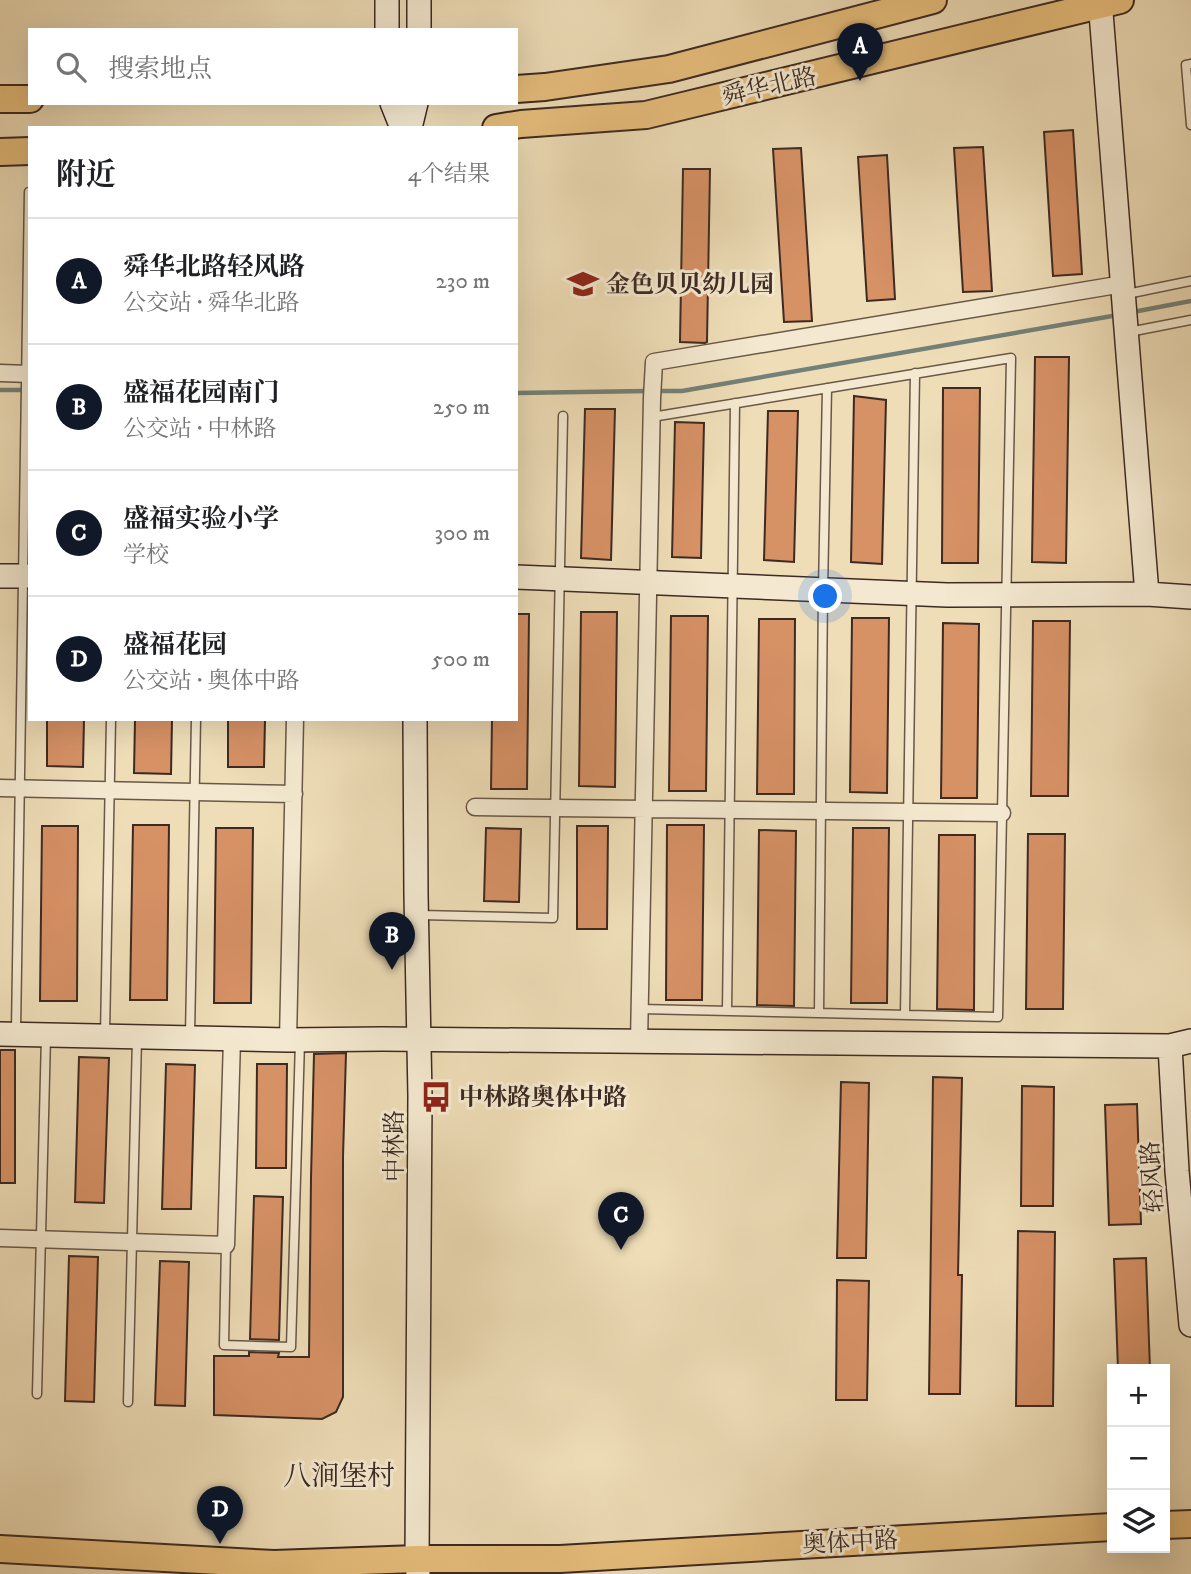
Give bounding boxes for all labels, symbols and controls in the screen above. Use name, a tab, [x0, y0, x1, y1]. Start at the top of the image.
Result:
pin: A	[837, 23, 883, 81]
search box	[28, 28, 518, 105]
icon: search	[52, 48, 90, 86]
text: 搜索地点	[108, 53, 212, 86]
street label: 舜华北路	[719, 62, 819, 112]
text: 附近	[56, 157, 116, 194]
text: 4个结果	[408, 160, 490, 189]
text: 舜华北路轻风路	[123, 251, 305, 284]
text: A	[72, 267, 86, 296]
text: 230 m	[436, 267, 490, 296]
school or university icon: 金色贝贝幼儿园	[566, 267, 600, 301]
place label: 金色贝贝幼儿园	[606, 270, 774, 300]
text: 公交站 · 舜华北路	[123, 289, 299, 318]
text: 盛福花园南门	[123, 377, 279, 410]
text: B	[72, 393, 86, 422]
text: 250 m	[433, 393, 490, 422]
text: 公交站 · 中林路	[123, 415, 276, 444]
text: 盛福实验小学	[123, 503, 279, 536]
text: C	[71, 519, 87, 548]
text: 300 m	[434, 519, 490, 548]
text: 学校	[123, 541, 169, 570]
your location	[808, 579, 842, 613]
text: 盛福花园	[123, 629, 227, 662]
text: D	[70, 645, 88, 674]
text: 500 m	[432, 645, 490, 674]
text: 公交站 · 奥体中路	[123, 667, 299, 696]
pin: B	[369, 912, 415, 970]
bus stop icon: 中林路奥体中路	[419, 1080, 453, 1114]
place label: 中林路奥体中路	[459, 1083, 627, 1113]
street label: 中林路	[380, 1110, 410, 1182]
street label: 轻风路	[1136, 1140, 1170, 1214]
pin: C	[598, 1192, 644, 1250]
map controls	[1107, 1364, 1170, 1553]
button: +	[1107, 1364, 1170, 1427]
button: −	[1107, 1427, 1170, 1490]
district label: 八涧堡村	[283, 1459, 395, 1494]
pin: D	[197, 1486, 243, 1544]
button: layers	[1107, 1490, 1170, 1553]
street label: 奥体中路	[801, 1526, 899, 1560]

